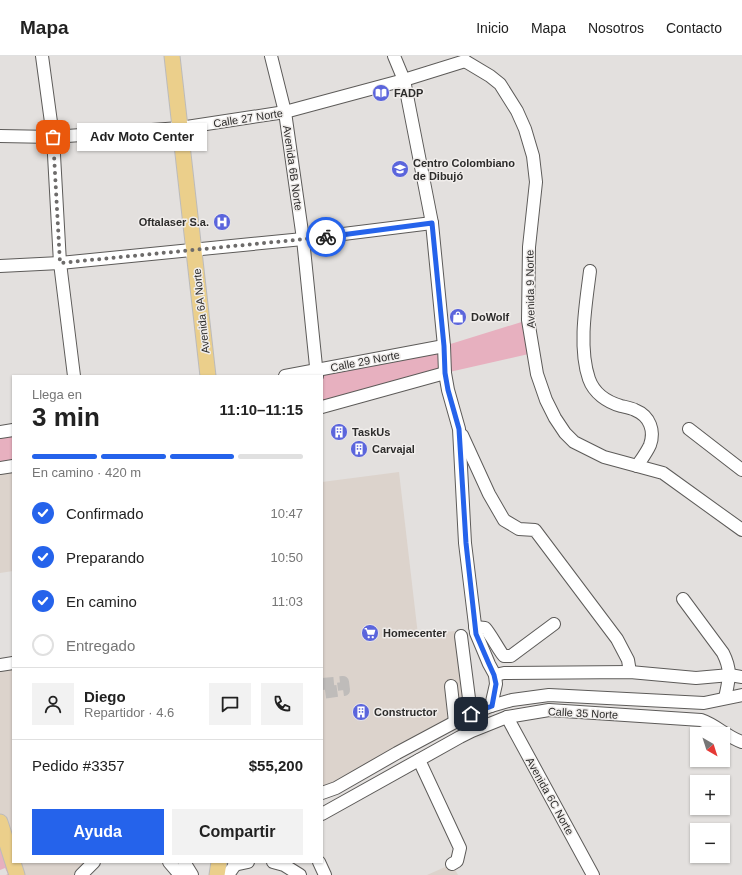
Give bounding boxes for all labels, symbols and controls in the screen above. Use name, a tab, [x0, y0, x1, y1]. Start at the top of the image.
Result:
text: Mapa	[20, 17, 69, 38]
text: Inicio	[476, 20, 509, 36]
text: Mapa	[531, 20, 566, 36]
text: Nosotros	[588, 20, 644, 36]
text: Contacto	[666, 20, 722, 36]
library icon: FADP	[371, 83, 391, 103]
place label: FADP	[394, 87, 423, 99]
street label: Calle 27 Norte	[212, 107, 284, 129]
pin	[36, 120, 70, 154]
callout: Adv Moto Center	[77, 123, 207, 151]
street label: Avenida 6B Norte	[281, 125, 305, 211]
icon: bag	[42, 126, 64, 148]
text: Adv Moto Center	[90, 129, 194, 144]
place label: Centro Colombiano de Dibujó	[413, 157, 515, 182]
school or university icon: Centro Colombiano de Dibujó	[390, 159, 410, 179]
hospital icon: Oftalaser S.a.	[212, 212, 232, 232]
place label: Oftalaser S.a.	[139, 216, 209, 228]
courier	[306, 217, 346, 257]
icon: bike	[315, 226, 337, 248]
street label: Avenida 9 Norte	[523, 250, 537, 328]
street label: Avenida 6A Norte	[191, 268, 211, 354]
shop icon: DoWolf	[448, 307, 468, 327]
place label: DoWolf	[471, 311, 510, 323]
street label: Calle 29 Norte	[329, 348, 401, 374]
text: Llega en	[32, 387, 82, 402]
text: 11:10–11:15	[220, 401, 303, 418]
text: 3 min	[32, 402, 100, 432]
building icon: TaskUs	[329, 422, 349, 442]
place label: TaskUs	[352, 426, 390, 438]
building icon: Carvajal	[349, 439, 369, 459]
place label: Carvajal	[372, 443, 415, 455]
text: En camino · 420 m	[32, 465, 141, 480]
icon: check	[32, 502, 54, 524]
text: Confirmado	[66, 505, 144, 522]
text: 10:47	[270, 506, 303, 521]
icon: check	[32, 546, 54, 568]
text: Preparando	[66, 549, 144, 566]
text: 10:50	[270, 550, 303, 565]
icon: check	[32, 590, 54, 612]
text: En camino	[66, 593, 137, 610]
text: 11:03	[271, 594, 303, 609]
supermarket icon: Homecenter	[360, 623, 380, 643]
place label: Homecenter	[383, 627, 447, 639]
text: Entregado	[66, 637, 135, 654]
button: person	[32, 683, 74, 725]
button: chat	[209, 683, 251, 725]
button: phone	[261, 683, 303, 725]
text: Diego	[84, 688, 126, 705]
pin	[454, 697, 488, 731]
building icon: Constructor	[351, 702, 371, 722]
icon: home	[460, 703, 482, 725]
text: Repartidor · 4.6	[84, 705, 174, 720]
street label: Calle 35 Norte	[548, 705, 618, 721]
place label: Constructor	[374, 706, 438, 718]
north arrow	[690, 727, 730, 767]
map controls	[690, 727, 730, 863]
street label: Avenida 6C Norte	[524, 755, 576, 837]
text: Pedido #3357	[32, 757, 125, 774]
text: $55,200	[249, 757, 303, 774]
button: +	[690, 775, 730, 815]
button: Ayuda	[32, 809, 164, 855]
button: Compartir	[172, 809, 303, 855]
button: −	[690, 823, 730, 863]

